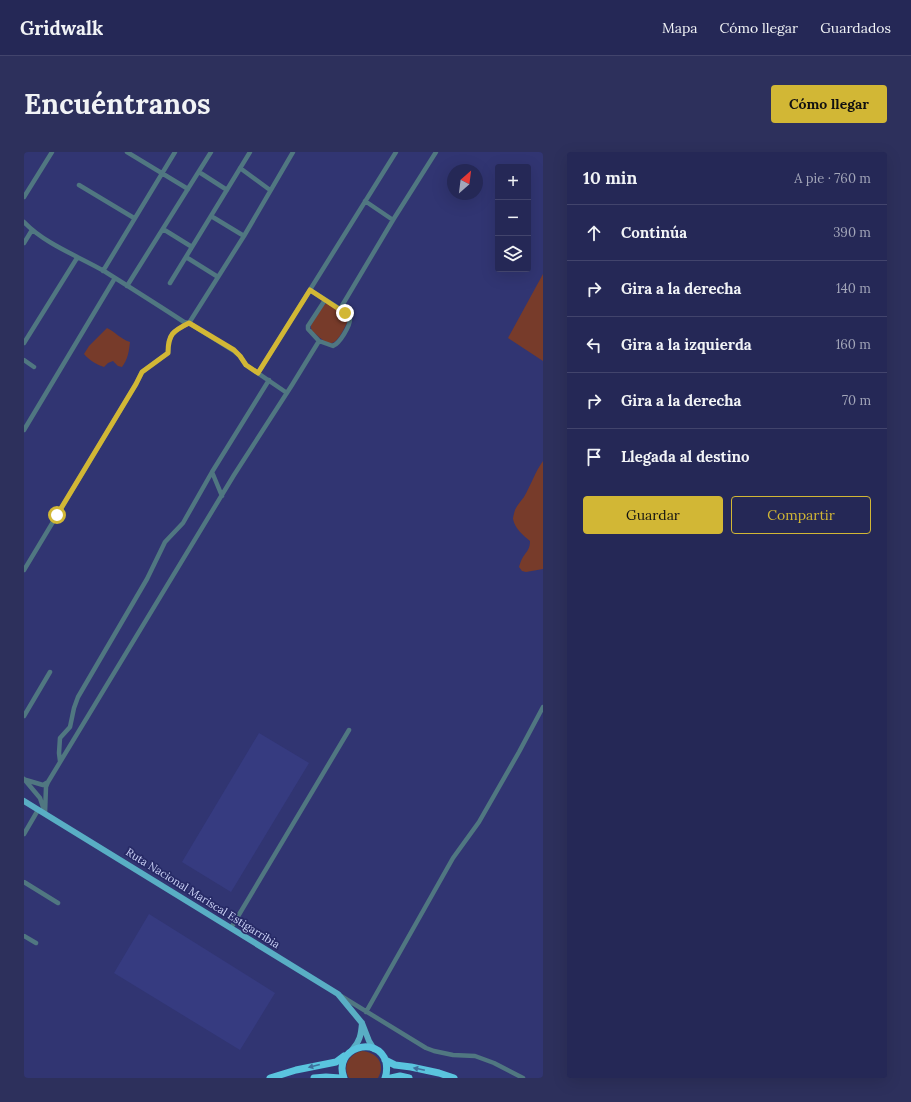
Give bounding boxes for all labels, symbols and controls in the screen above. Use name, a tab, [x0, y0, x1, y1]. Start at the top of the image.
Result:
text: Gridwalk	[20, 16, 103, 40]
text: Mapa	[662, 19, 698, 37]
text: Cómo llegar	[720, 19, 798, 37]
text: Guardados	[820, 19, 891, 37]
button: Cómo llegar	[771, 85, 887, 123]
text: Encuéntranos	[24, 86, 211, 122]
north arrow	[447, 164, 483, 200]
map controls	[495, 164, 531, 272]
button: +	[495, 164, 531, 200]
text: 10 min	[583, 167, 637, 189]
text: A pie · 760 m	[794, 170, 871, 187]
button: −	[495, 200, 531, 236]
icon: ahead	[583, 222, 605, 244]
text: Continúa	[621, 223, 687, 242]
text: 390 m	[833, 224, 871, 241]
button: layers	[495, 236, 531, 272]
icon: right	[583, 278, 605, 300]
text: Gira a la derecha	[621, 279, 741, 298]
text: 140 m	[836, 280, 871, 297]
route end	[336, 304, 354, 322]
icon: left	[583, 334, 605, 356]
text: Gira a la izquierda	[621, 335, 752, 354]
text: 160 m	[836, 336, 871, 353]
icon: right	[583, 390, 605, 412]
text: Gira a la derecha	[621, 391, 741, 410]
text: 70 m	[842, 392, 871, 409]
icon: arrive	[583, 446, 605, 468]
text: Llegada al destino	[621, 447, 750, 466]
button: Guardar	[583, 496, 723, 534]
button: Compartir	[731, 496, 871, 534]
route start	[48, 506, 66, 524]
street label: Ruta Nacional Mariscal Estigarribia	[123, 845, 283, 951]
one-way arrow	[308, 1064, 320, 1070]
one-way arrow	[413, 1065, 425, 1071]

